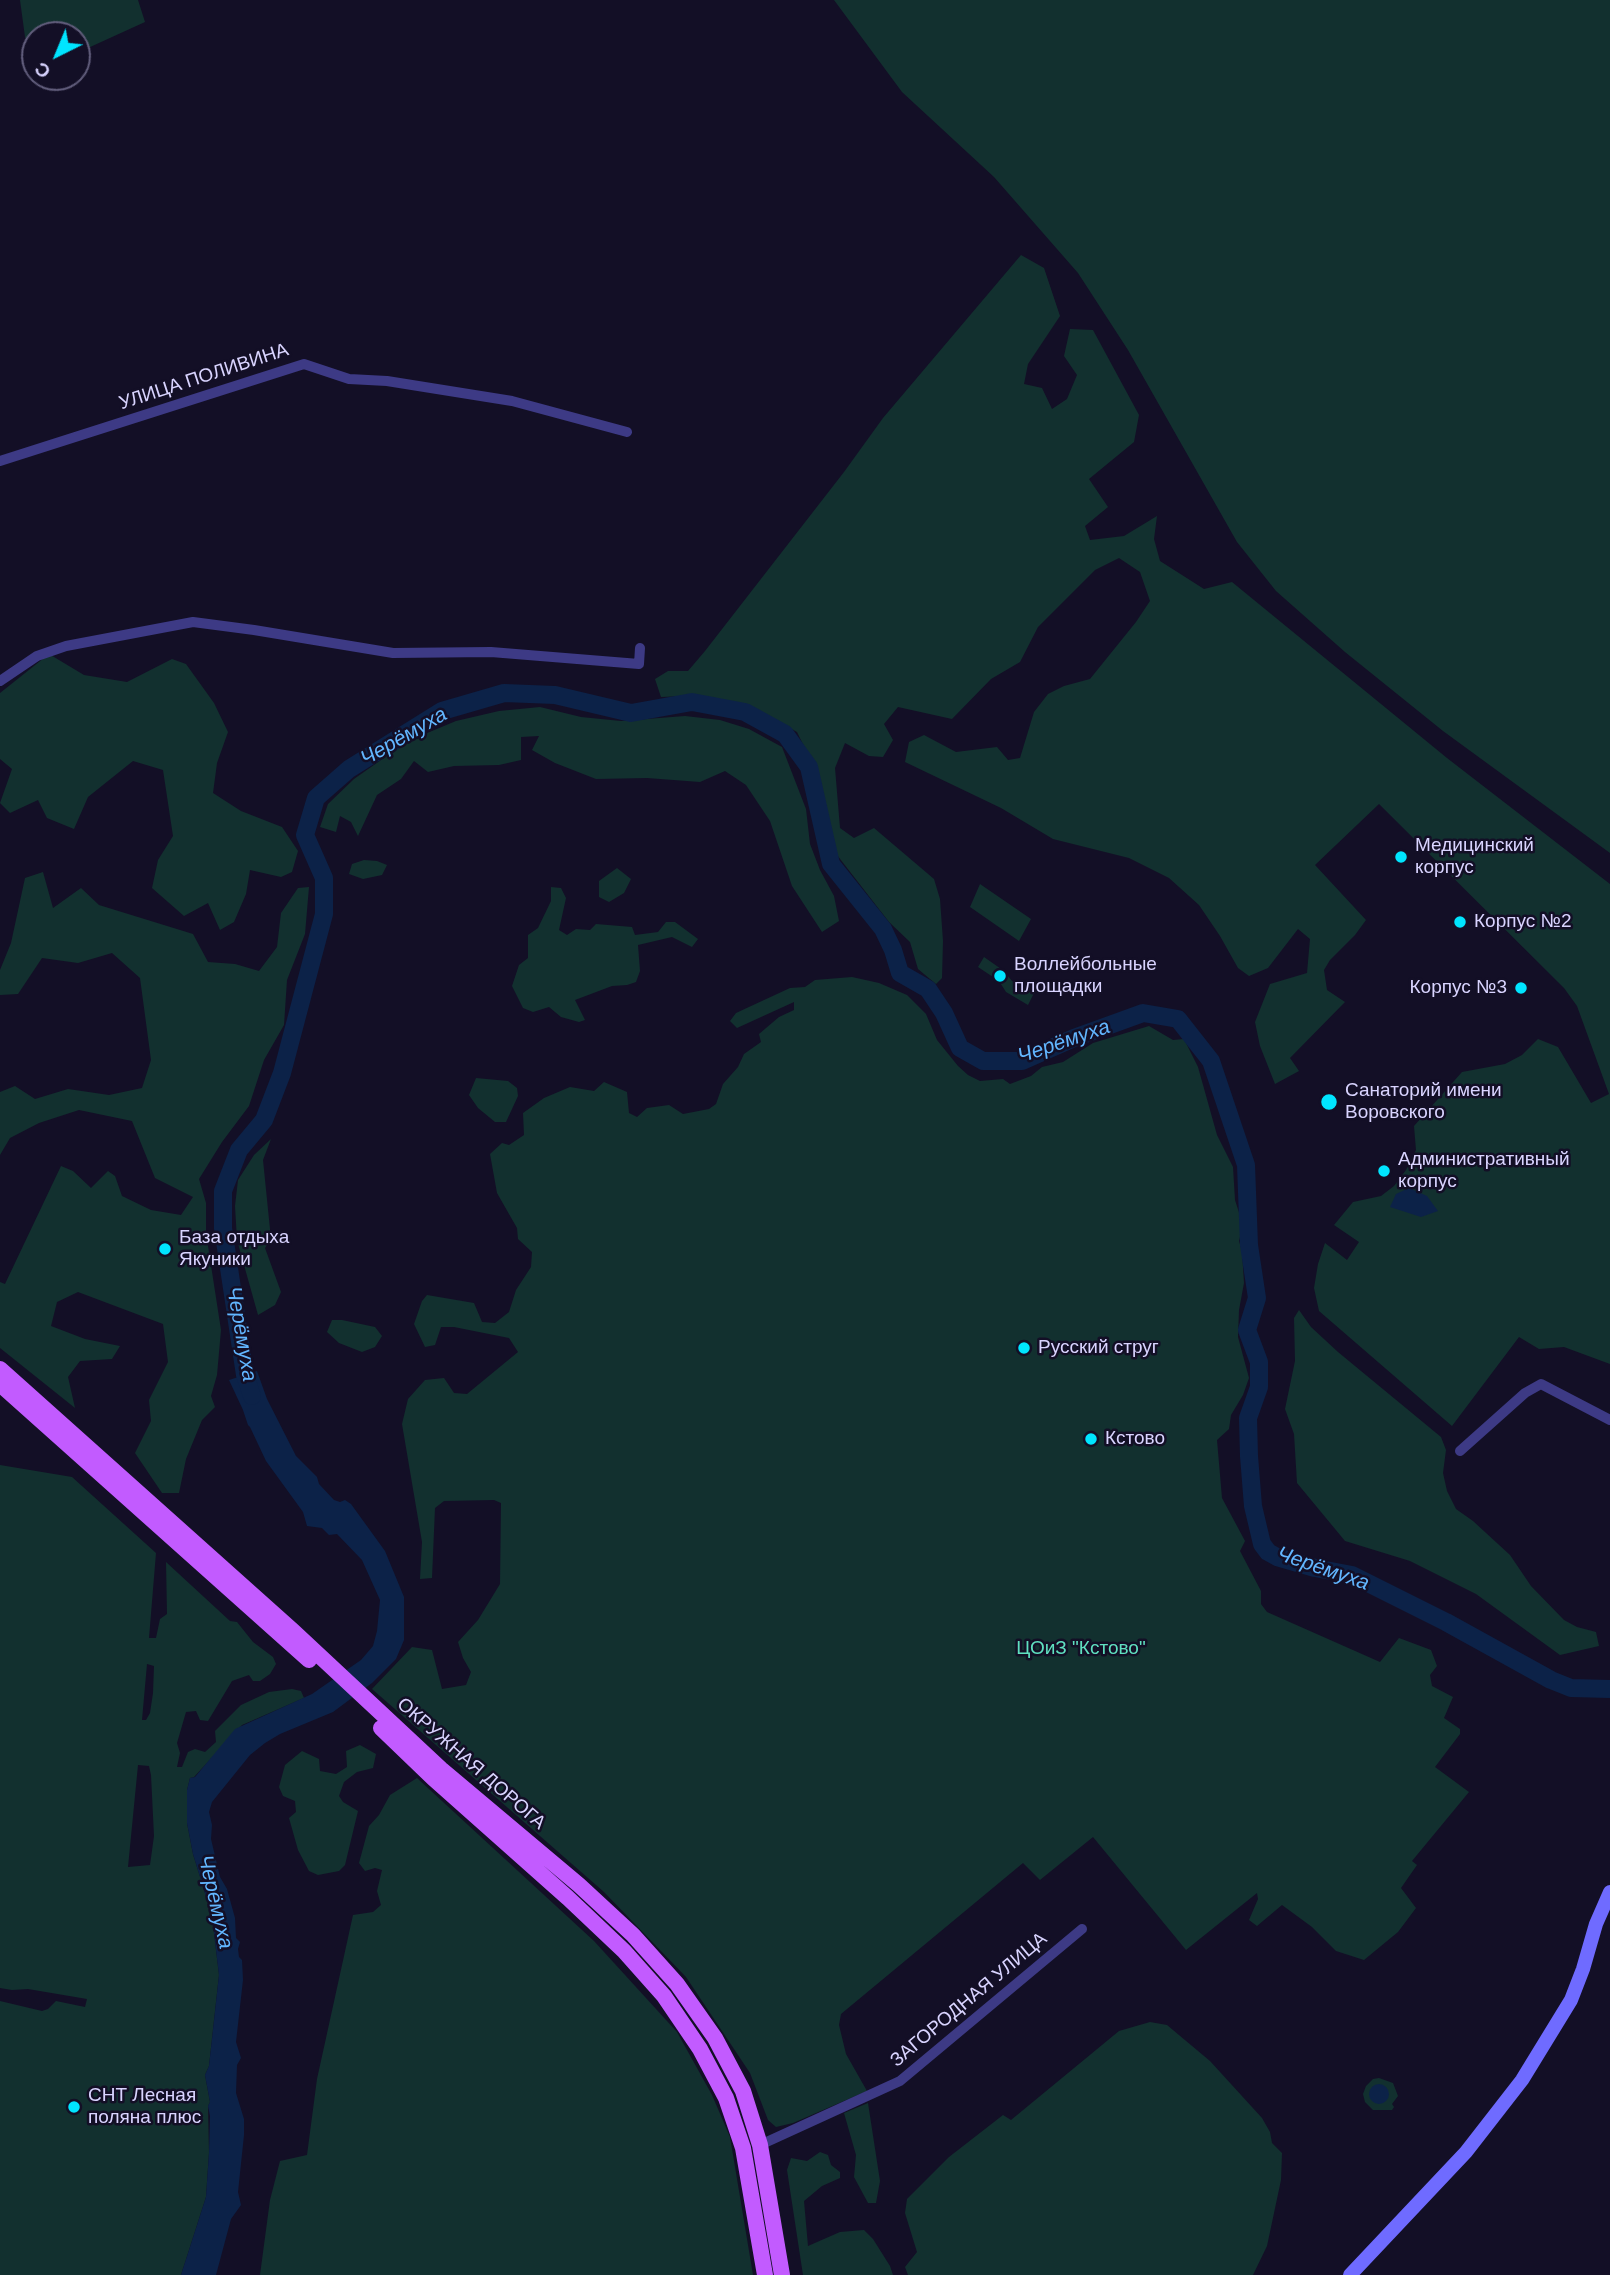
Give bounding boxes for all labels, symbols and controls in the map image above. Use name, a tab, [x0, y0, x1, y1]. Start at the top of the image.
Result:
north arrow	[21, 21, 91, 91]
text: С	[31, 58, 55, 83]
street label: УЛИЦА ПОЛИВИНА	[116, 339, 292, 415]
water label: Черёмуха	[356, 702, 452, 772]
place label: Медицинский корпус	[1415, 835, 1534, 879]
marker: Медицинский корпус	[1393, 849, 1409, 865]
place label: Корпус №2	[1474, 911, 1572, 933]
marker: Корпус №2	[1452, 914, 1468, 930]
place label: Воллейбольные площадки	[1014, 954, 1157, 998]
marker: Воллейбольные площадки	[992, 968, 1008, 984]
place label: Корпус №3	[1409, 977, 1507, 999]
marker: Корпус №3	[1513, 980, 1529, 996]
water label: Черёмуха	[1015, 1014, 1113, 1070]
place label: Санаторий имени Воровского	[1345, 1080, 1502, 1124]
marker: Санаторий имени Воровского	[1319, 1092, 1339, 1112]
place label: Административный корпус	[1398, 1149, 1570, 1193]
marker: Административный корпус	[1376, 1163, 1392, 1179]
place label: База отдыха Якуники	[179, 1227, 289, 1271]
marker: База отдыха Якуники	[157, 1241, 173, 1257]
water label: Черёмуха	[220, 1285, 262, 1383]
place label: Русский струг	[1038, 1337, 1159, 1359]
marker: Русский струг	[1016, 1340, 1032, 1356]
place label: Кстово	[1105, 1428, 1165, 1450]
marker: Кстово	[1083, 1431, 1099, 1447]
water label: Черёмуха	[1274, 1541, 1372, 1597]
park label: ЦОиЗ "Кстово"	[1016, 1638, 1146, 1660]
street label: ОКРУЖНАЯ ДОРОГА	[392, 1693, 550, 1835]
water label: Черёмуха	[192, 1853, 238, 1951]
street label: ЗАГОРОДНАЯ УЛИЦА	[886, 1928, 1052, 2072]
place label: СНТ Лесная поляна плюс	[88, 2085, 201, 2129]
marker: СНТ Лесная поляна плюс	[66, 2099, 82, 2115]

